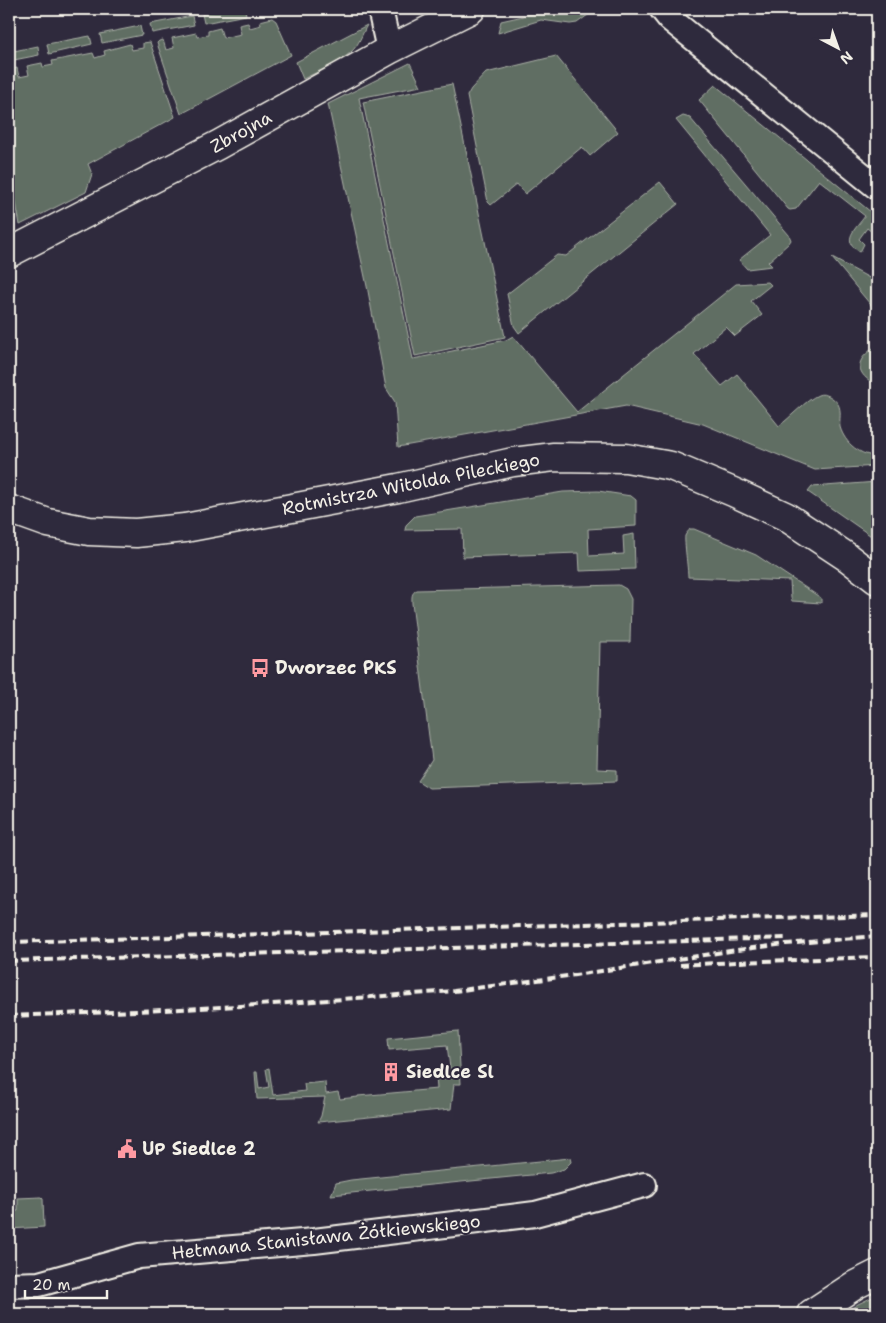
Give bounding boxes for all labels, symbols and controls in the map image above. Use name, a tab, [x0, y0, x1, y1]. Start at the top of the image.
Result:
north arrow	[814, 22, 864, 72]
text: N	[836, 47, 857, 68]
street label: Zbrojna	[206, 105, 276, 159]
street label: Rotmistrza Witolda Pileckiego	[280, 447, 542, 521]
place label: Dworzec PKS	[275, 656, 396, 680]
bus stop icon: Dworzec PKS	[249, 657, 271, 679]
place label: Siedlce Sl	[406, 1060, 494, 1084]
building icon: Siedlce Sl	[380, 1061, 402, 1083]
place label: UP Siedlce 2	[142, 1137, 256, 1161]
public building icon: UP Siedlce 2	[116, 1138, 138, 1160]
street label: Hetmana Stanisława Żółkiewskiego	[170, 1209, 482, 1265]
scale bar	[25, 1268, 108, 1300]
text: 20 m	[32, 1275, 71, 1295]

